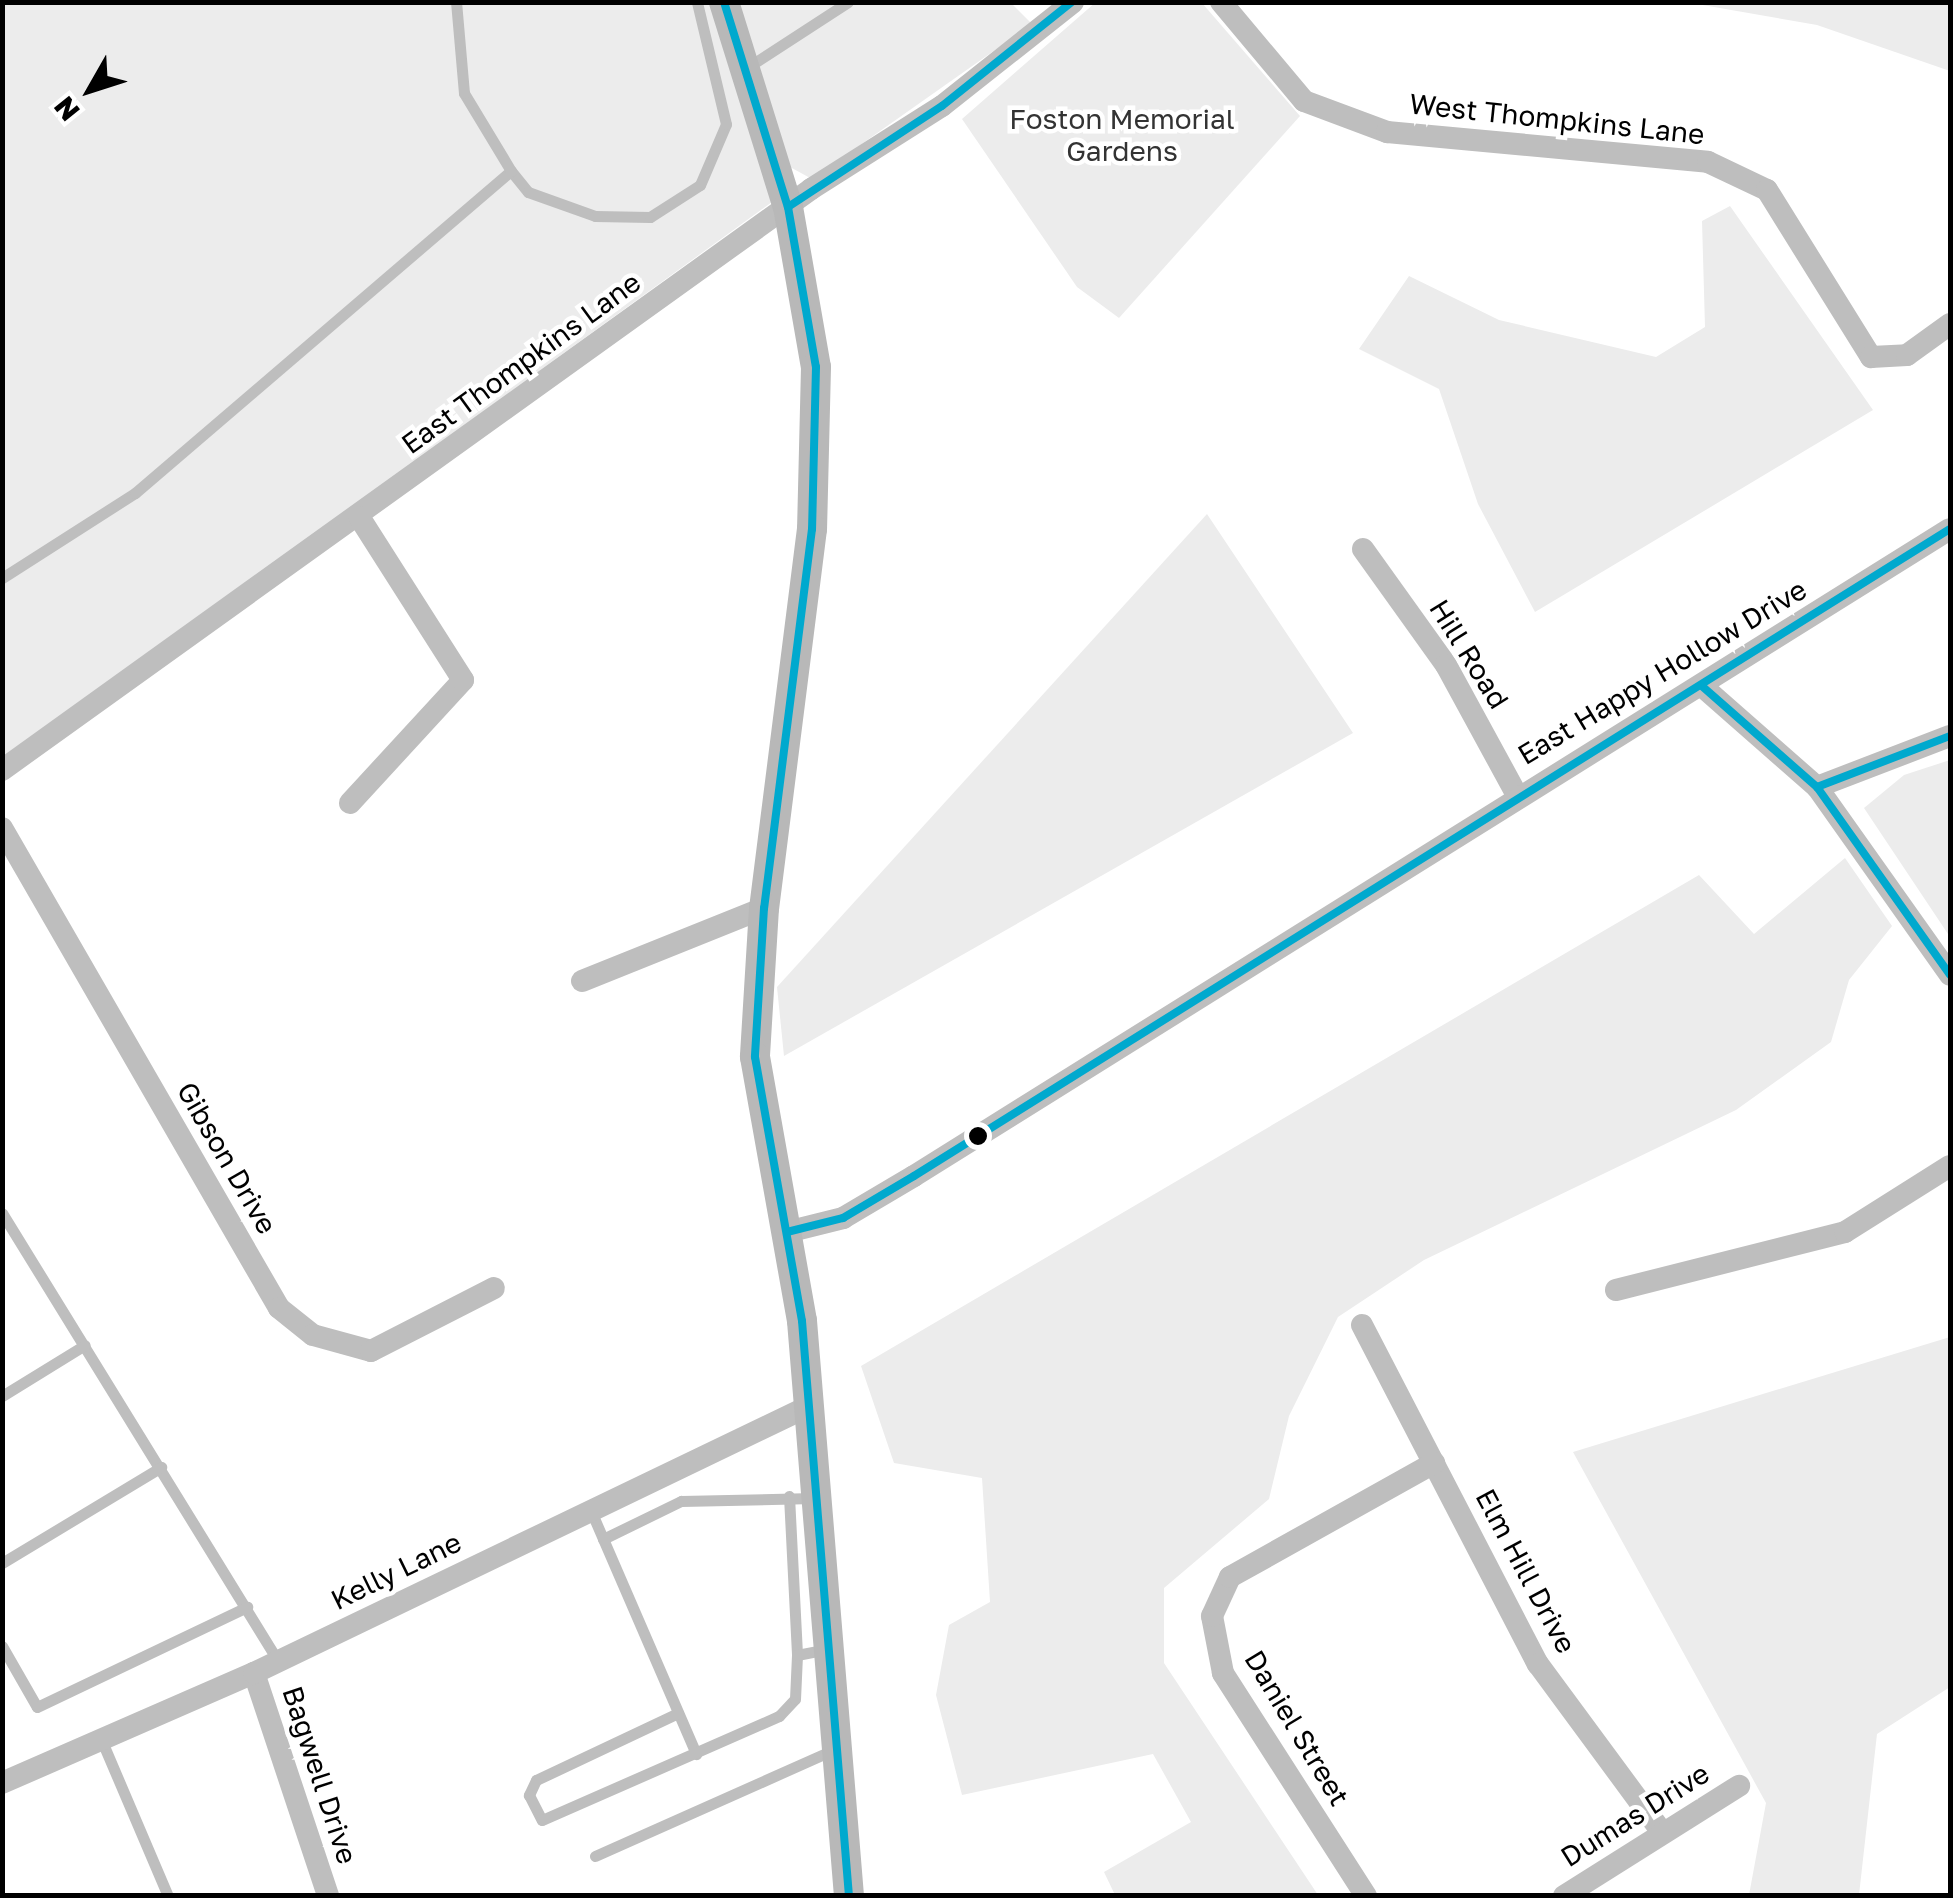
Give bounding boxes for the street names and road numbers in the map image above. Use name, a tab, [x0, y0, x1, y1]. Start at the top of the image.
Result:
street label: West Thompkins Lane	[1408, 87, 1706, 151]
street label: East Thompkins Lane	[395, 265, 647, 461]
street label: East Happy Hollow Drive	[1512, 572, 1812, 772]
street label: Hill Road	[1422, 593, 1516, 715]
street label: Gibson Drive	[170, 1076, 284, 1240]
street label: Elm Hill Drive	[1469, 1483, 1583, 1659]
street label: Kelly Lane	[325, 1525, 467, 1617]
street label: Daniel Street	[1237, 1644, 1357, 1812]
street label: Bagwell Drive	[275, 1682, 365, 1868]
street label: Dumas Drive	[1555, 1756, 1715, 1874]

